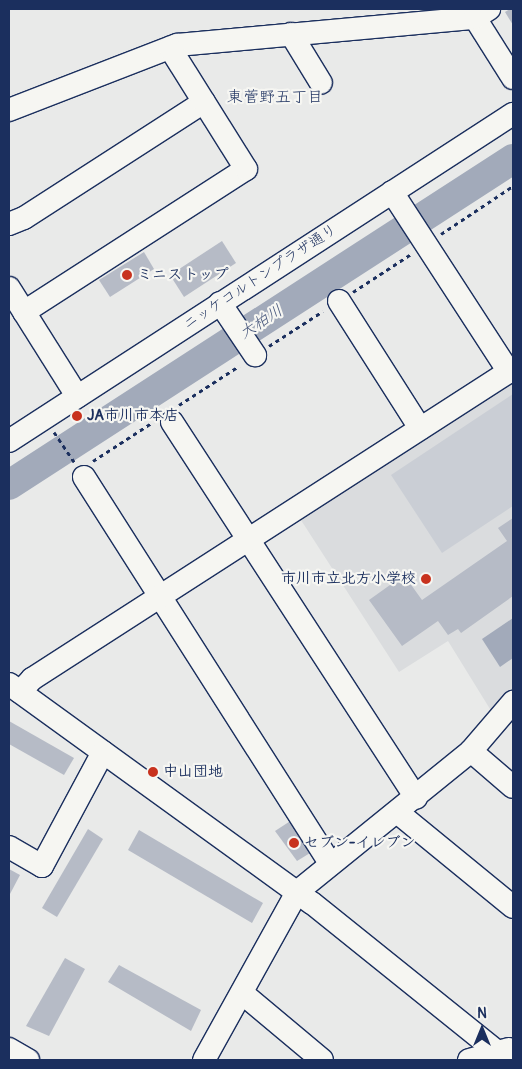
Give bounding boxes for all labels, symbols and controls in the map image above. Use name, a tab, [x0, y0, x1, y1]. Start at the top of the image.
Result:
district label: 東菅野五丁目	[227, 87, 323, 107]
street label: ニッケコルトンプラザ通り	[180, 220, 340, 334]
place label: ミニストップ	[137, 266, 227, 284]
marker: ミニストップ	[121, 269, 133, 281]
water label: 大柏川	[236, 301, 286, 343]
place label: JA市川市本店	[87, 407, 179, 425]
marker: JA市川市本店	[71, 410, 83, 422]
place label: 市川市立北方小学校	[281, 570, 416, 588]
marker: 市川市立北方小学校	[420, 573, 432, 585]
place label: 中山団地	[163, 763, 223, 781]
marker: 中山団地	[147, 766, 159, 778]
place label: セブン-イレブン	[304, 834, 415, 852]
marker: セブン-イレブン	[288, 837, 300, 849]
north arrow	[457, 1004, 507, 1054]
text: N	[477, 1005, 487, 1022]

